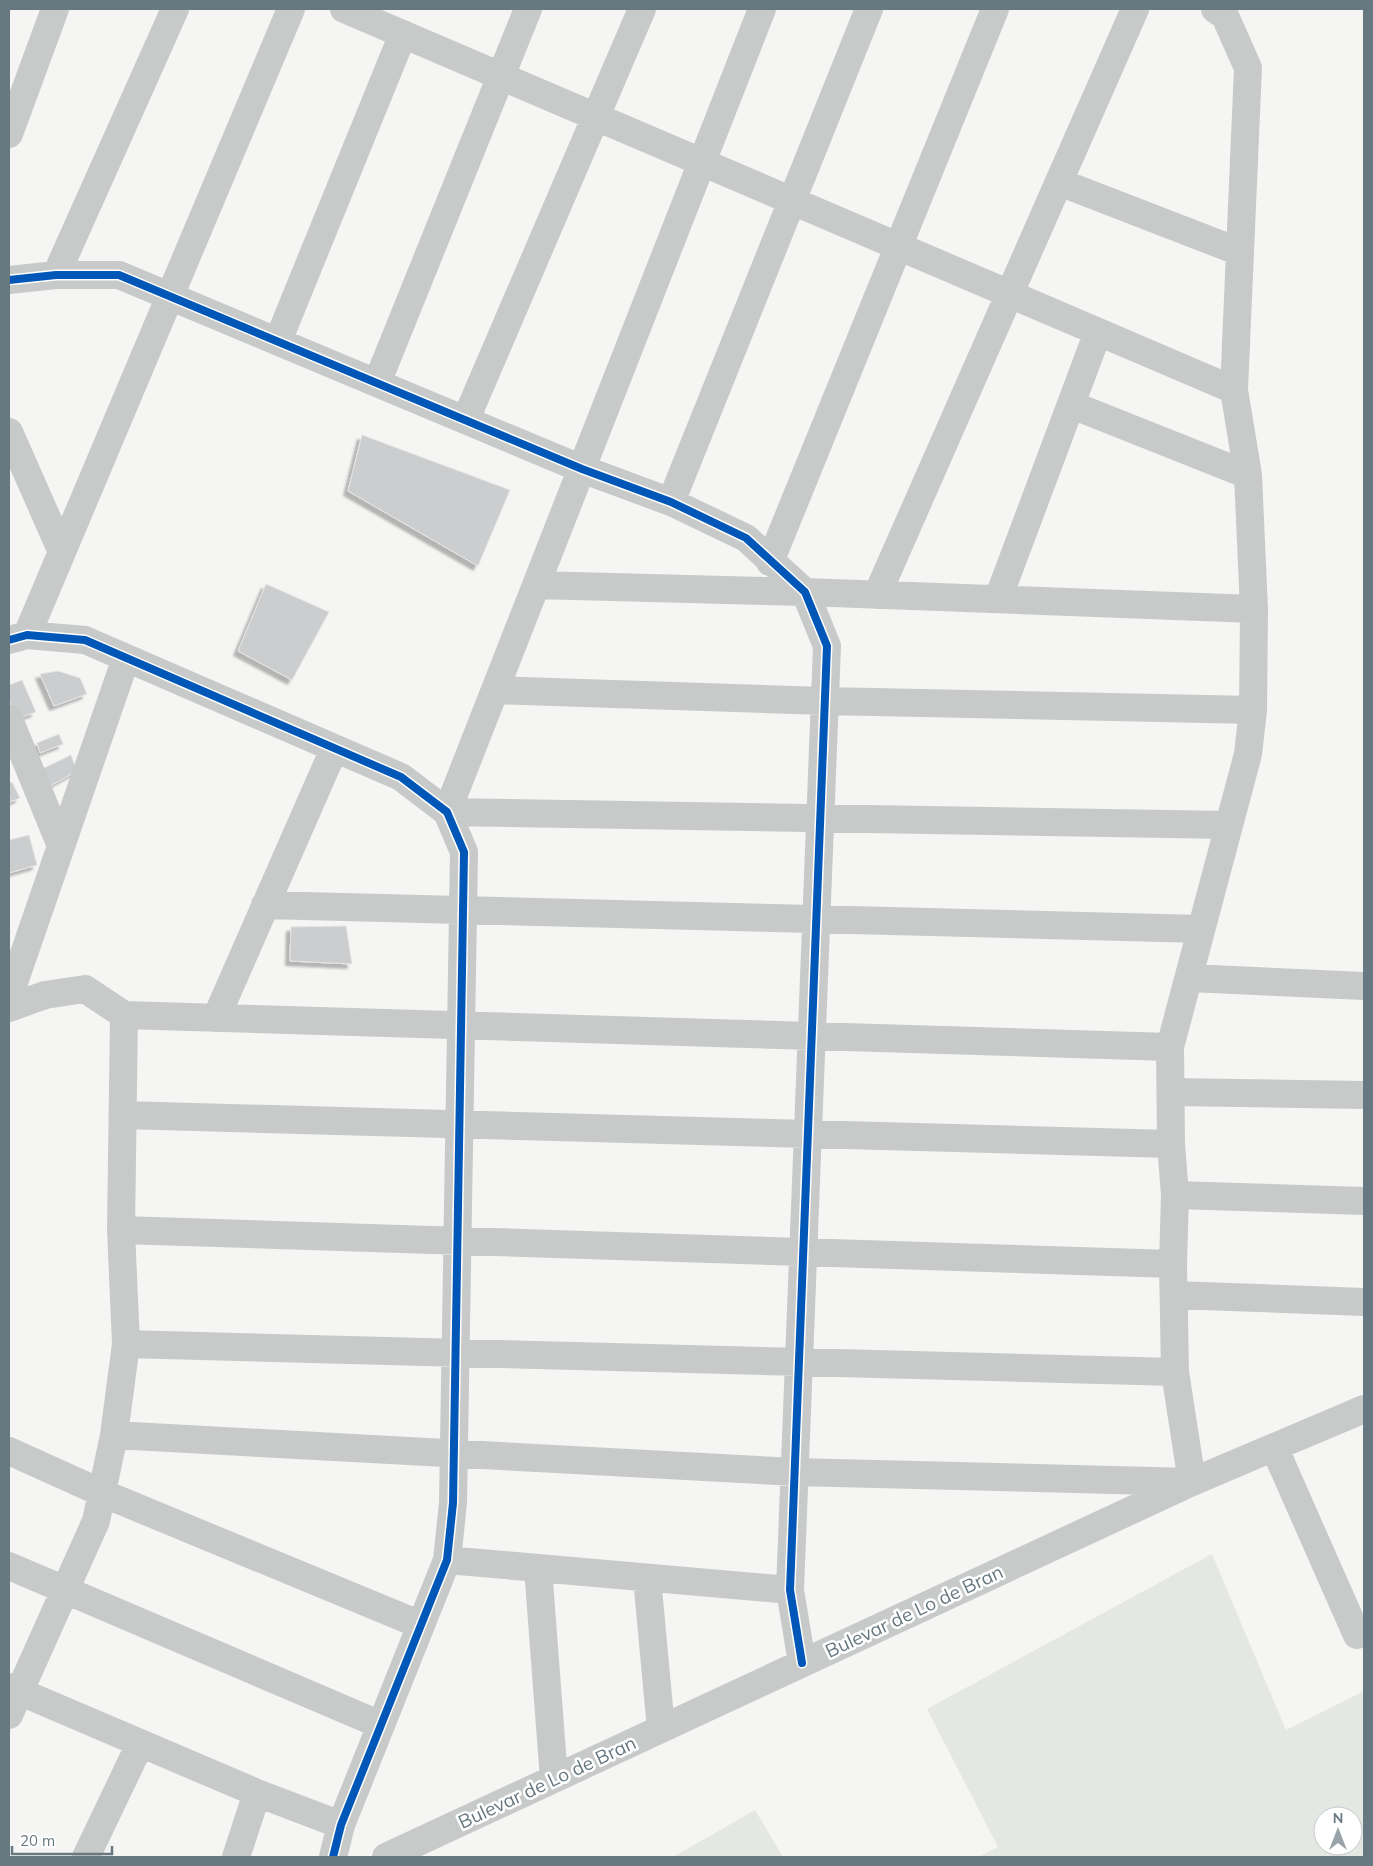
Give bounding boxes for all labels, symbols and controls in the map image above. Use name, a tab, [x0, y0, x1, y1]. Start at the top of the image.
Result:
street label: Bulevar de Lo de Bran	[821, 1559, 1007, 1663]
street label: Bulevar de Lo de Bran	[454, 1730, 640, 1834]
north arrow	[1313, 1806, 1363, 1856]
text: N	[1333, 1809, 1343, 1827]
scale bar	[12, 1824, 112, 1856]
text: 20 m	[20, 1831, 55, 1850]

